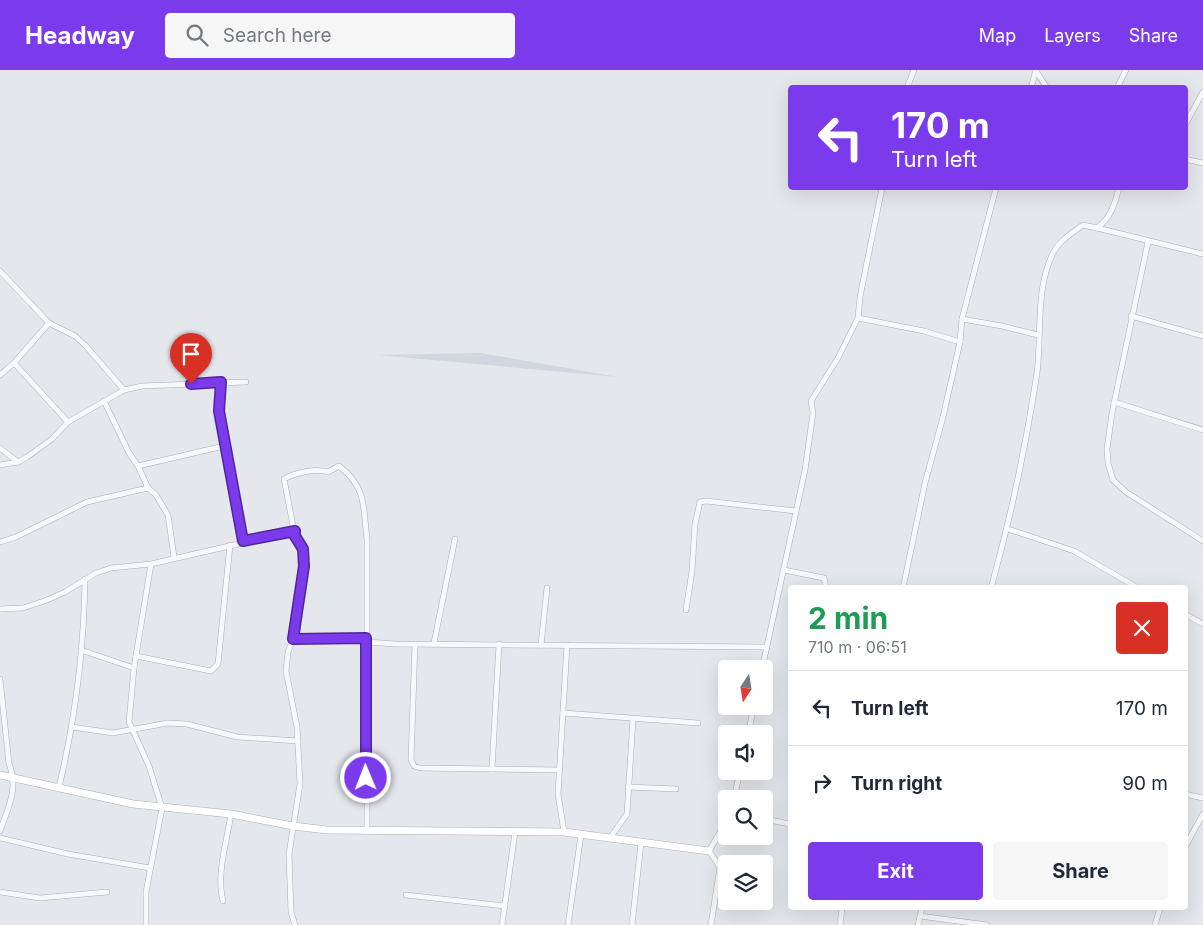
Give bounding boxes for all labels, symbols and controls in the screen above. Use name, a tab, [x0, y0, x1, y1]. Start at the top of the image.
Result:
search box	[165, 13, 515, 58]
text: Headway	[25, 21, 135, 50]
icon: search	[183, 21, 211, 49]
text: Search here	[223, 24, 331, 47]
text: Map	[979, 25, 1016, 46]
text: Layers	[1044, 25, 1101, 46]
text: Share	[1129, 25, 1178, 46]
text: 170 m	[891, 104, 990, 146]
icon: left	[808, 105, 873, 170]
text: Turn left	[891, 146, 977, 172]
pin	[170, 333, 212, 384]
icon: arrive	[177, 340, 205, 368]
text: 2 min	[808, 600, 888, 636]
button: close	[1116, 602, 1168, 654]
text: 710 m · 06:51	[808, 637, 907, 657]
north arrow	[718, 660, 772, 715]
map controls	[718, 660, 773, 910]
icon: left	[808, 694, 836, 722]
text: Turn left	[851, 697, 929, 720]
text: 170 m	[1116, 697, 1168, 720]
button: sound	[718, 725, 773, 780]
position arrow	[339, 751, 391, 803]
icon: right	[808, 769, 836, 797]
text: Turn right	[851, 772, 942, 795]
text: 90 m	[1122, 772, 1168, 795]
button: search	[718, 790, 773, 845]
button: Exit	[808, 842, 983, 900]
button: Share	[993, 842, 1168, 900]
button: layers	[718, 855, 773, 910]

